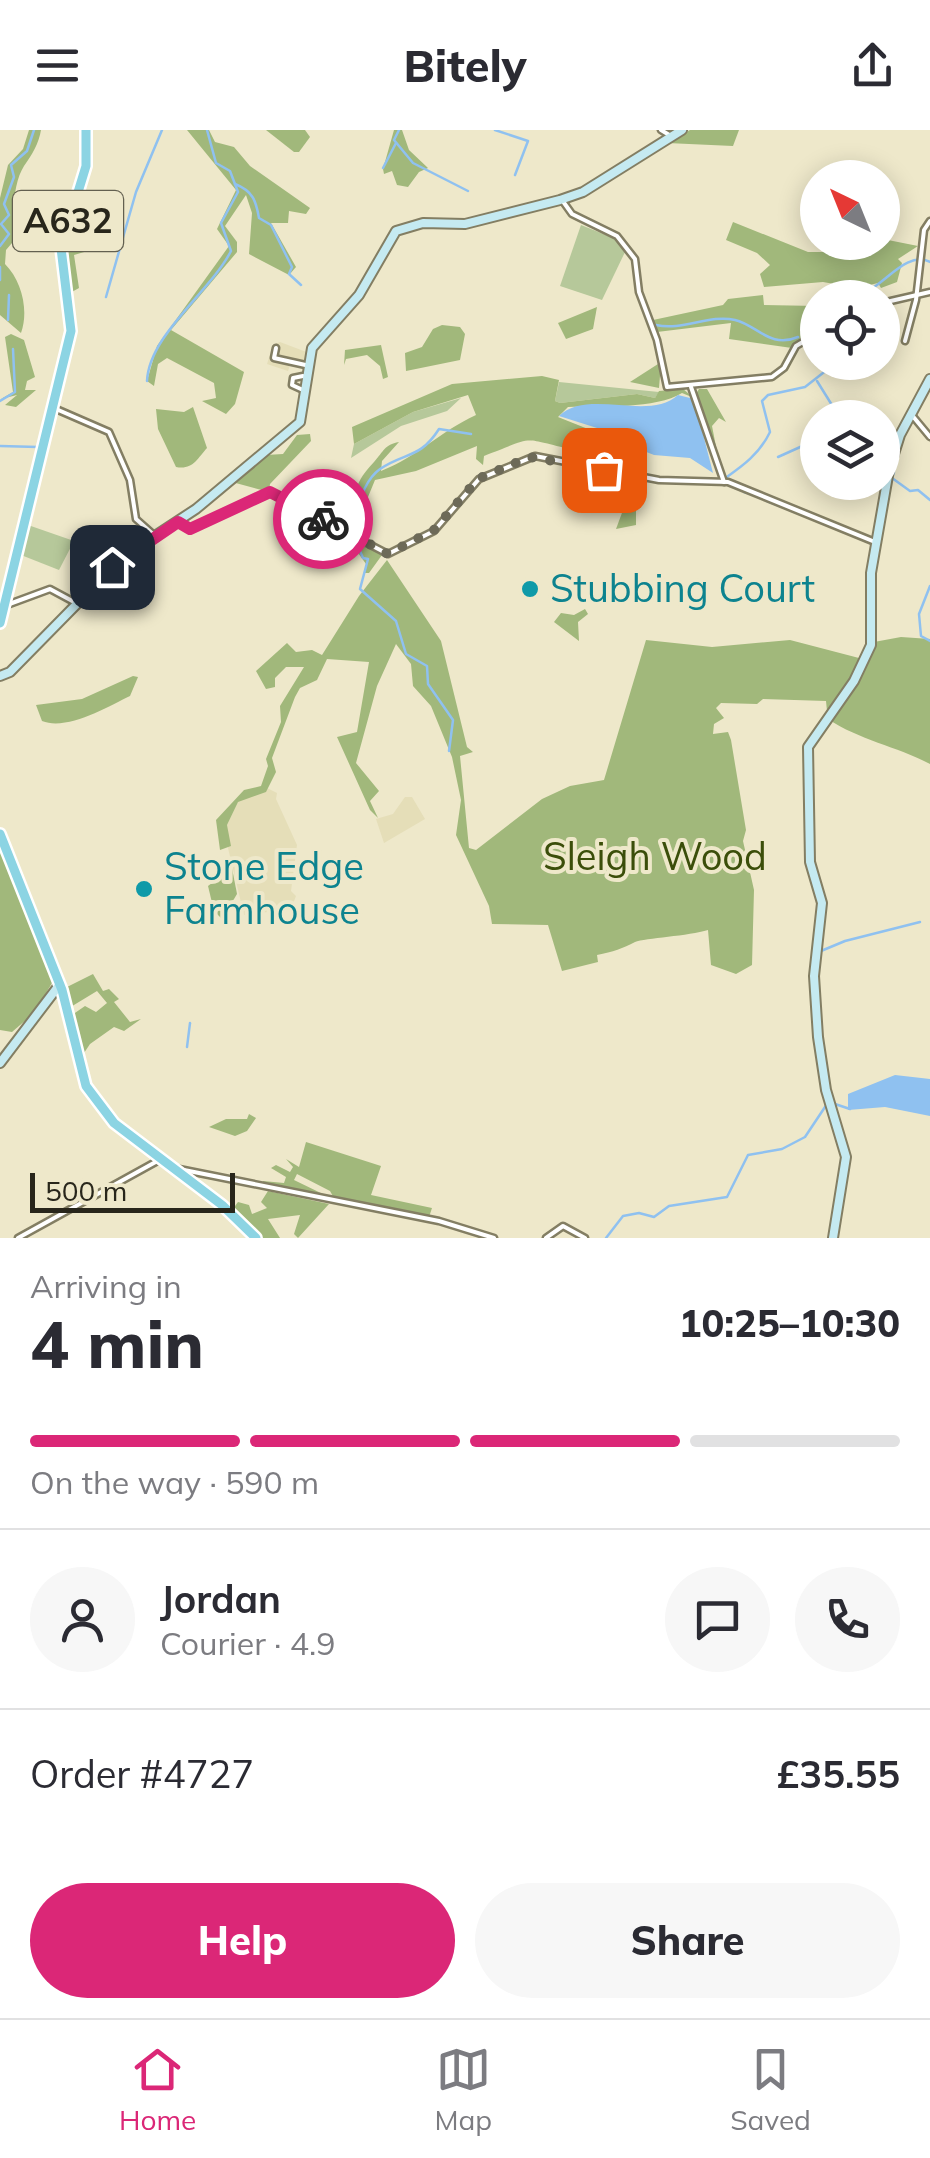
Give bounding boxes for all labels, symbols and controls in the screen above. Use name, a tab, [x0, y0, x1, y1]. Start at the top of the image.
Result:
text: Bitely	[403, 37, 527, 93]
icon: menu	[30, 38, 85, 93]
icon: share	[845, 38, 900, 93]
north arrow	[800, 160, 900, 260]
map controls	[800, 160, 900, 500]
road number: A632	[13, 191, 123, 251]
button: locate	[800, 280, 900, 380]
button: layers	[800, 400, 900, 500]
pin	[562, 428, 647, 513]
icon: bag	[577, 443, 632, 498]
courier	[273, 469, 373, 569]
icon: bike	[296, 492, 351, 547]
pin	[70, 525, 155, 610]
icon: home	[85, 540, 140, 595]
place label: Stubbing Court	[550, 564, 815, 612]
marker: Stubbing Court	[519, 578, 541, 600]
park label: Sleigh Wood	[543, 832, 767, 880]
place label: Stone Edge Farmhouse	[164, 842, 364, 934]
marker: Stone Edge Farmhouse	[133, 878, 155, 900]
scale bar	[30, 1168, 235, 1212]
text: 500 m	[45, 1173, 127, 1208]
text: Arriving in	[30, 1266, 182, 1306]
text: 10:25–10:30	[679, 1299, 900, 1347]
text: 4 min	[30, 1303, 204, 1384]
text: On the way · 590 m	[30, 1462, 319, 1502]
button: person	[30, 1567, 135, 1672]
button: chat	[665, 1567, 770, 1672]
button: phone	[795, 1567, 900, 1672]
text: Jordan	[160, 1575, 281, 1623]
text: Courier · 4.9	[160, 1623, 336, 1663]
text: Order #4727	[30, 1750, 254, 1798]
text: £35.55	[777, 1750, 900, 1798]
button: Help	[30, 1883, 455, 1998]
button: Share	[475, 1883, 900, 1998]
tab: Home	[119, 2042, 196, 2137]
tab: Map	[434, 2042, 492, 2137]
tab: Saved	[730, 2042, 811, 2137]

